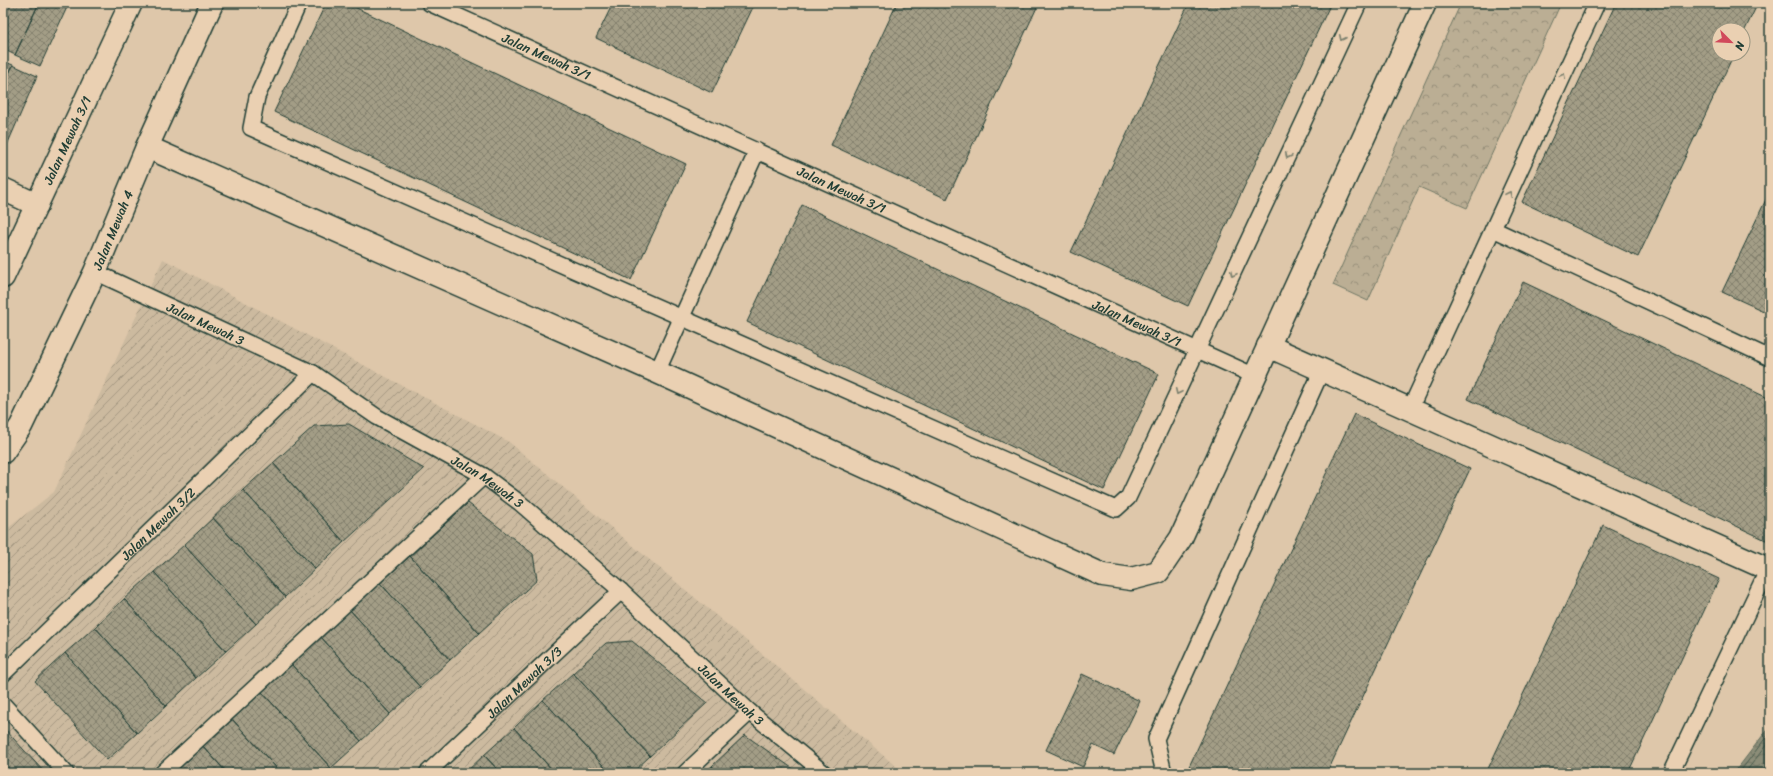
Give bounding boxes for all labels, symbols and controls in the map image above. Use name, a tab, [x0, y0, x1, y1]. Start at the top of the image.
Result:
north arrow	[1711, 22, 1751, 62]
street label: Jalan Mewah 3/1	[497, 26, 595, 86]
one-way arrow	[1339, 35, 1347, 42]
text: N	[1729, 38, 1750, 54]
one-way arrow	[1559, 72, 1567, 79]
street label: Jalan Mewah 3/1	[36, 92, 98, 189]
one-way arrow	[1285, 152, 1293, 160]
street label: Jalan Mewah 3/1	[793, 159, 891, 220]
street label: Jalan Mewah 4	[85, 187, 139, 274]
one-way arrow	[1504, 190, 1512, 198]
one-way arrow	[1230, 270, 1238, 277]
street label: Jalan Mewah 3/1	[1088, 292, 1186, 353]
street label: Jalan Mewah 3	[162, 295, 248, 351]
one-way arrow	[1175, 388, 1183, 395]
street label: Jalan Mewah 3	[446, 448, 529, 514]
street label: Jalan Mewah 3/2	[114, 481, 201, 566]
street label: Jalan Mewah 3/3	[480, 640, 567, 724]
street label: Jalan Mewah 3	[692, 657, 770, 731]

